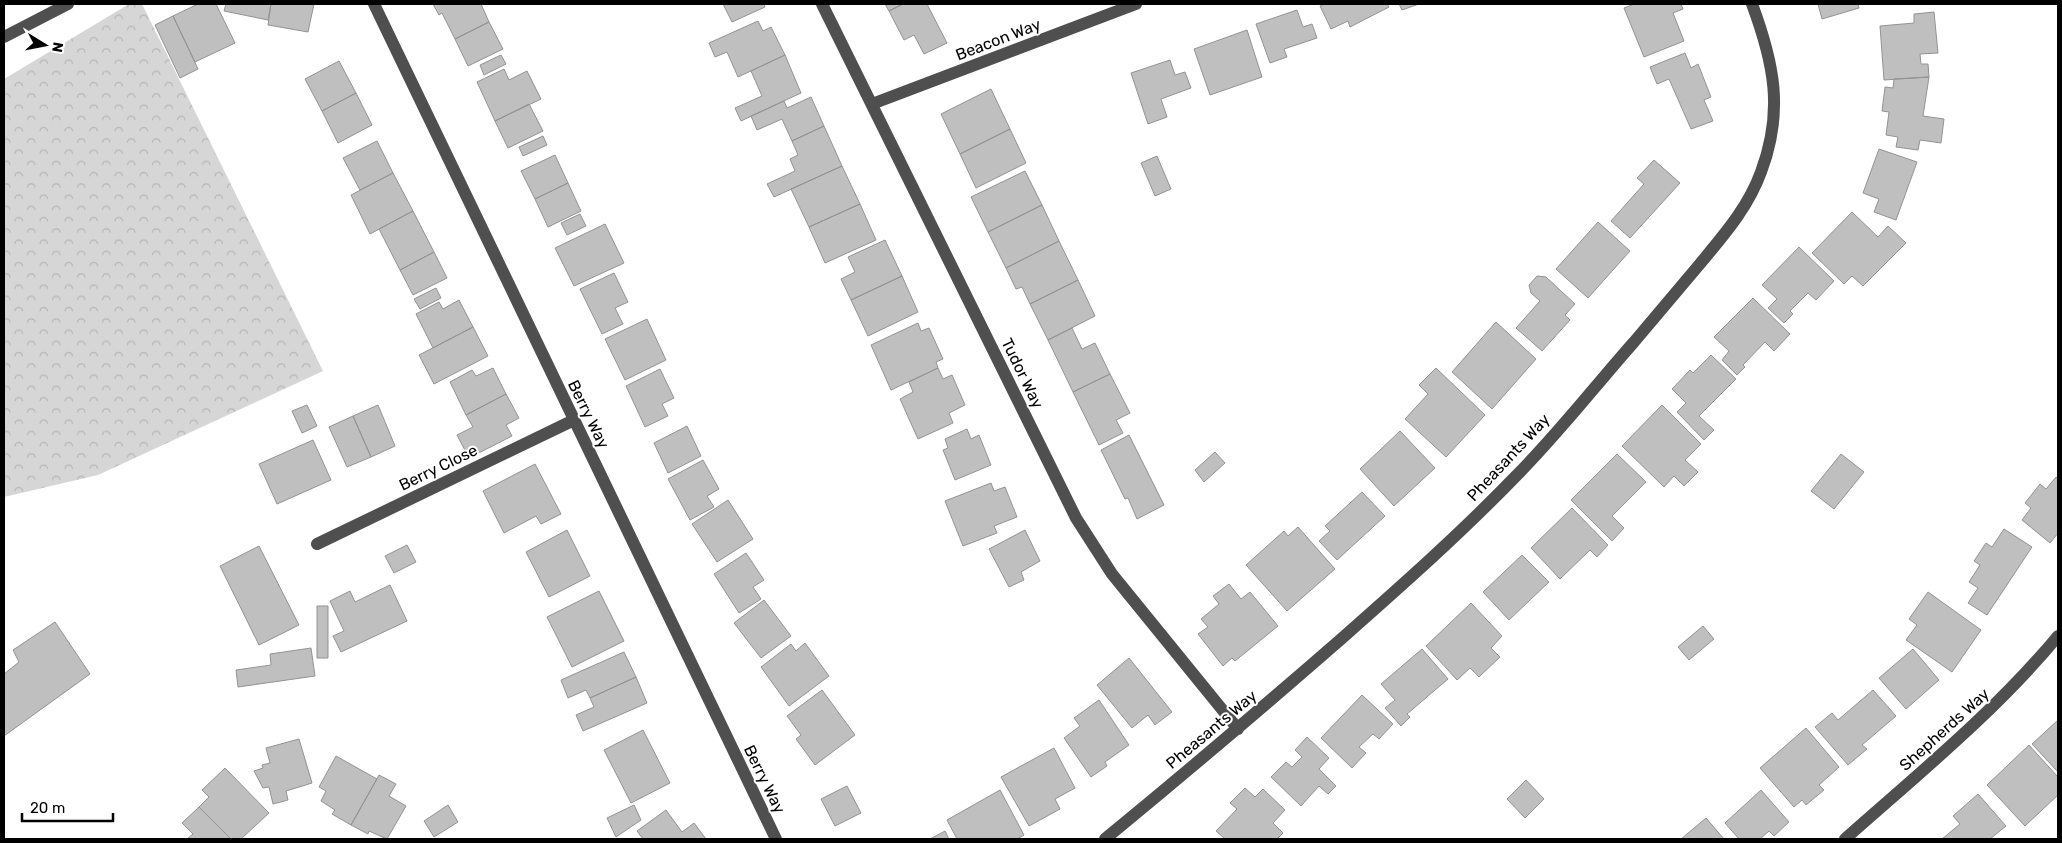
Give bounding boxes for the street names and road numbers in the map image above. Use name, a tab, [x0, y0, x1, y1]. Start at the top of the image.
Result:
street label: Beacon Way	[953, 14, 1044, 64]
street label: Tudor Way	[997, 335, 1048, 412]
street label: Berry Way	[564, 377, 613, 452]
street label: Pheasants Way	[1463, 410, 1554, 505]
street label: Berry Close	[396, 440, 481, 495]
street label: Shepherds Way	[1896, 684, 1993, 775]
street label: Pheasants Way	[1162, 686, 1261, 773]
street label: Berry Way	[740, 742, 789, 817]

